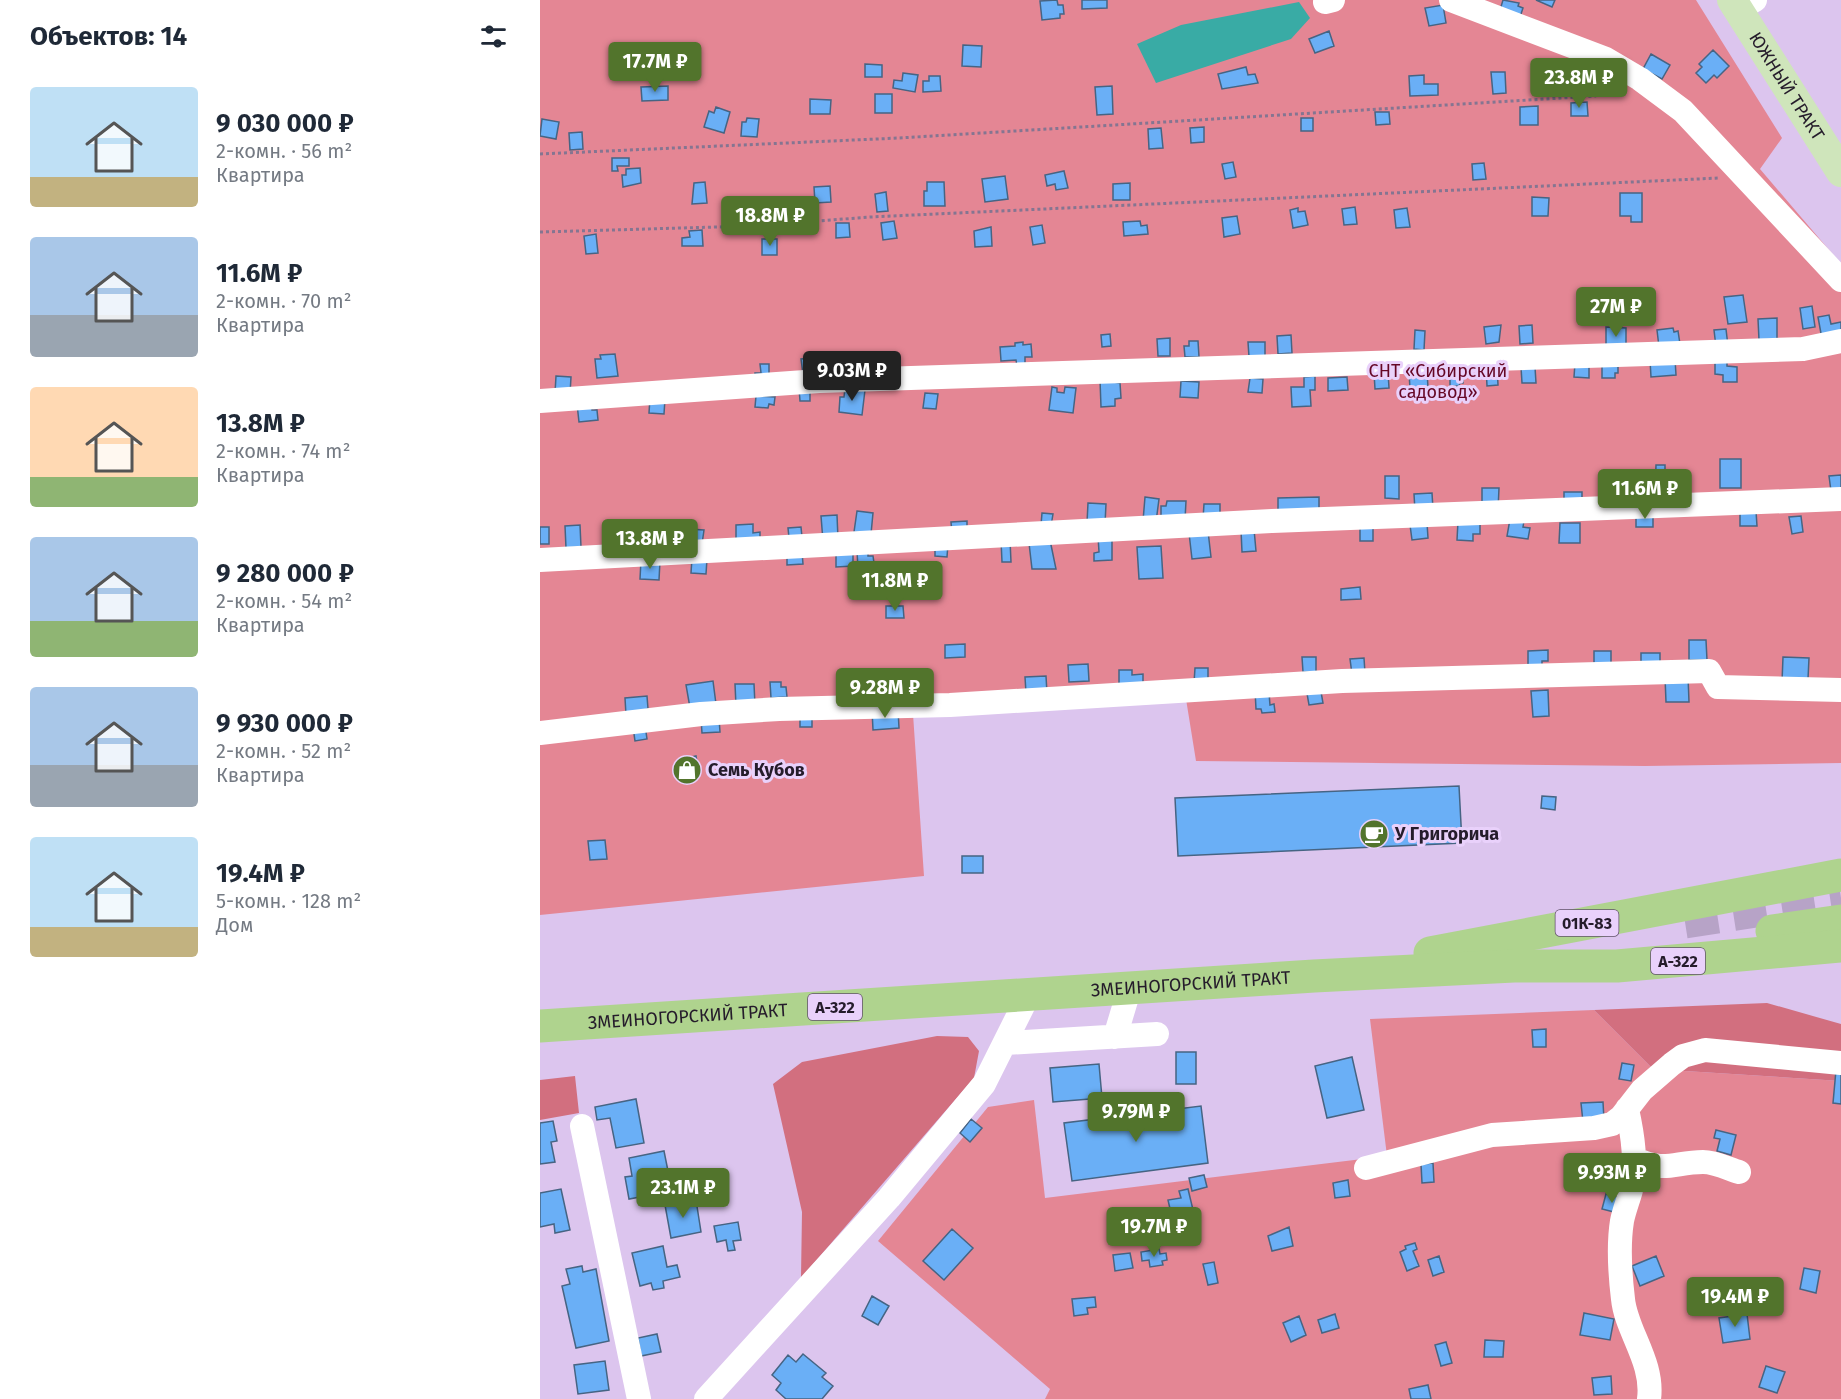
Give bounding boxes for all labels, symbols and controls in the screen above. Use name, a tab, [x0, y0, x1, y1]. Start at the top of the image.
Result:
icon: filters	[477, 20, 510, 53]
text: Объектов: 14	[30, 21, 187, 52]
street label: ЮЖНЫЙ ТРАКТ	[1744, 28, 1829, 145]
pin: 17.7M ₽	[600, 42, 710, 93]
text: 17.7M ₽	[622, 49, 688, 73]
pin: 23.8M ₽	[1524, 58, 1634, 109]
text: 23.8M ₽	[1544, 65, 1614, 89]
text: 9 030 000 ₽	[216, 108, 354, 139]
icon: home	[78, 111, 150, 183]
text: 2-комн. · 56 m²	[216, 139, 352, 163]
text: Квартира	[216, 163, 305, 187]
pin: 18.8M ₽	[715, 196, 825, 247]
text: 18.8M ₽	[735, 203, 805, 227]
text: 11.6M ₽	[216, 258, 302, 289]
icon: home	[78, 261, 150, 333]
pin: 27M ₽	[1574, 287, 1658, 338]
text: 2-комн. · 70 m²	[216, 289, 351, 313]
text: 27M ₽	[1590, 294, 1642, 318]
text: Квартира	[216, 313, 305, 337]
pin: 9.03M ₽	[797, 351, 907, 402]
text: 9.03M ₽	[817, 358, 887, 382]
park label: СНТ «Сибирский садовод»	[1369, 360, 1507, 403]
text: 13.8M ₽	[216, 408, 305, 439]
icon: home	[78, 411, 150, 483]
text: 2-комн. · 74 m²	[216, 439, 350, 463]
text: Квартира	[216, 463, 305, 487]
pin: 11.6M ₽	[1590, 469, 1700, 520]
text: 11.6M ₽	[1612, 476, 1678, 500]
pin: 13.8M ₽	[595, 519, 705, 570]
text: 13.8M ₽	[616, 526, 684, 550]
text: 9 280 000 ₽	[216, 558, 354, 589]
icon: home	[78, 561, 150, 633]
pin: 11.8M ₽	[840, 561, 950, 612]
text: 11.8M ₽	[862, 568, 928, 592]
text: 2-комн. · 54 m²	[216, 589, 352, 613]
text: Квартира	[216, 613, 305, 637]
pin: 9.28M ₽	[830, 668, 940, 719]
text: 9.28M ₽	[850, 675, 920, 699]
text: 9 930 000 ₽	[216, 708, 353, 739]
icon: home	[78, 711, 150, 783]
text: 2-комн. · 52 m²	[216, 739, 351, 763]
shop icon: Семь Кубов	[671, 754, 703, 786]
place label: Семь Кубов	[708, 759, 805, 781]
text: Квартира	[216, 763, 305, 787]
cafe icon: У Григорича	[1358, 818, 1390, 850]
place label: У Григорича	[1394, 823, 1499, 845]
text: 19.4M ₽	[216, 858, 305, 889]
icon: home	[78, 861, 150, 933]
text: 5-комн. · 128 m²	[216, 889, 361, 913]
road number: 01К-83	[1556, 910, 1618, 936]
text: Дом	[216, 913, 253, 937]
road number: А-322	[1651, 948, 1705, 974]
street label: ЗМЕИНОГОРСКИЙ ТРАКТ	[1090, 966, 1292, 1001]
road number: А-322	[808, 994, 862, 1020]
street label: ЗМЕИНОГОРСКИЙ ТРАКТ	[587, 999, 789, 1034]
pin: 9.79M ₽	[1081, 1092, 1191, 1143]
text: 9.79M ₽	[1102, 1099, 1170, 1123]
pin: 9.93M ₽	[1557, 1153, 1667, 1204]
text: 9.93M ₽	[1577, 1160, 1647, 1184]
pin: 23.1M ₽	[628, 1168, 738, 1219]
text: 23.1M ₽	[650, 1175, 716, 1199]
pin: 19.7M ₽	[1099, 1207, 1209, 1258]
text: 19.7M ₽	[1121, 1214, 1188, 1238]
pin: 19.4M ₽	[1680, 1277, 1790, 1328]
text: 19.4M ₽	[1701, 1284, 1769, 1308]

